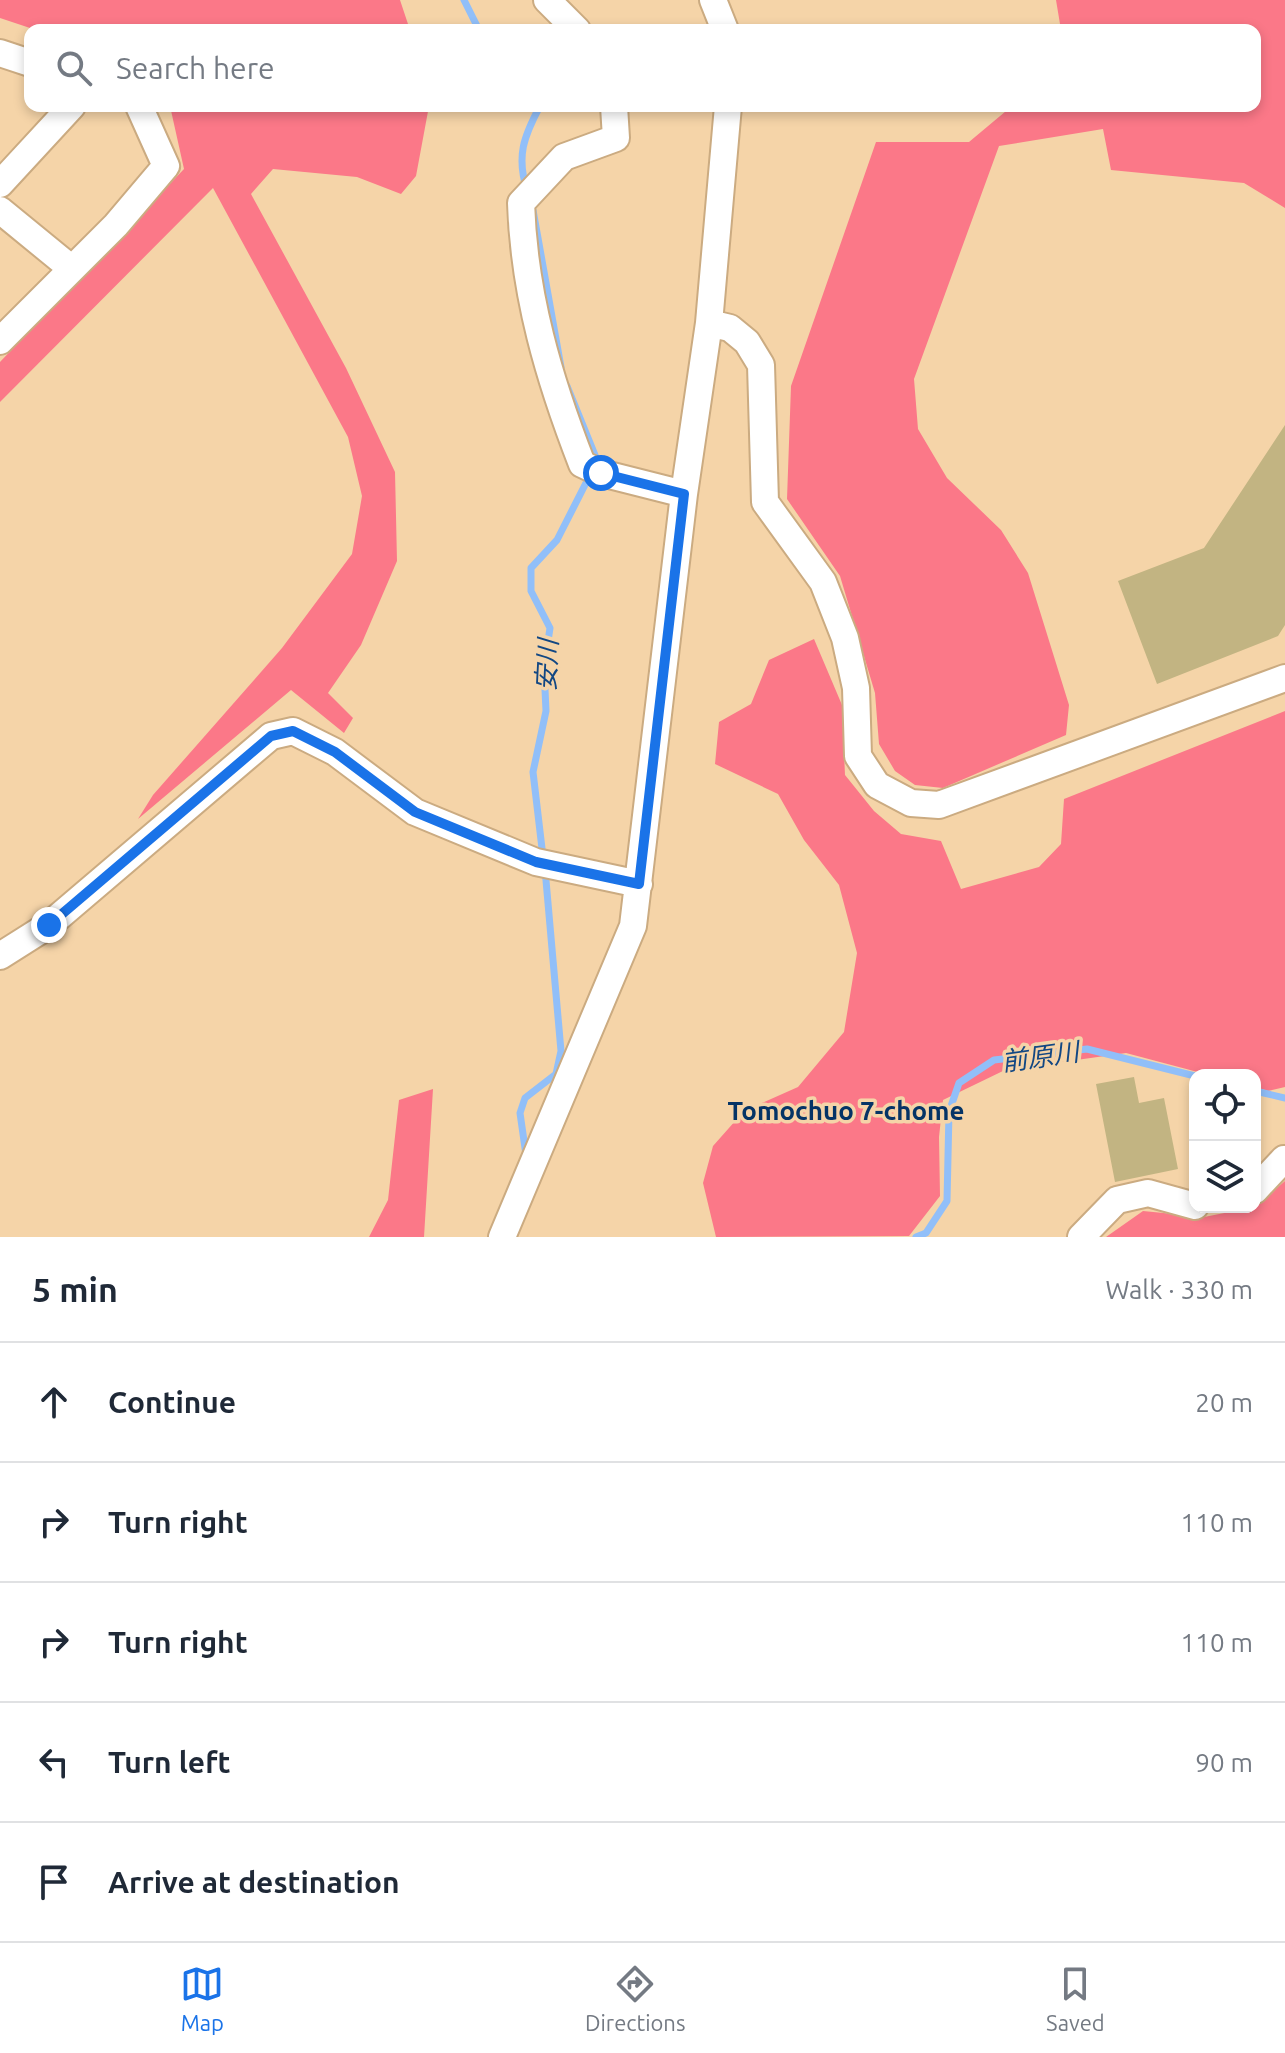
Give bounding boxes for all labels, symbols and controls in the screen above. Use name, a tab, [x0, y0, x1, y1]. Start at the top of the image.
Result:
search box	[24, 24, 1261, 112]
icon: search	[52, 46, 96, 90]
text: Search here	[116, 51, 275, 85]
route start	[583, 455, 619, 491]
water label: 安川	[531, 635, 562, 692]
route end	[31, 907, 67, 943]
water label: 前原川	[999, 1036, 1084, 1076]
map controls	[1189, 1069, 1261, 1213]
button: locate	[1189, 1069, 1261, 1141]
district label: Tomochuo 7-chome	[728, 1096, 964, 1125]
button: layers	[1189, 1141, 1261, 1213]
text: 5 min	[32, 1270, 118, 1308]
text: Walk · 330 m	[1105, 1275, 1253, 1304]
icon: ahead	[32, 1380, 76, 1424]
text: Continue	[108, 1385, 236, 1419]
text: 20 m	[1195, 1388, 1253, 1417]
icon: right	[32, 1500, 76, 1544]
text: Turn right	[108, 1505, 248, 1539]
text: 110 m	[1181, 1508, 1253, 1537]
icon: right	[32, 1620, 76, 1664]
text: Turn right	[108, 1625, 248, 1659]
text: 110 m	[1181, 1628, 1253, 1657]
icon: left	[32, 1740, 76, 1784]
text: Turn left	[108, 1745, 230, 1779]
text: 90 m	[1195, 1748, 1253, 1777]
icon: arrive	[32, 1860, 76, 1904]
text: Arrive at destination	[108, 1865, 400, 1899]
tab: Map	[180, 1962, 224, 2035]
tab: Directions	[585, 1962, 685, 2035]
tab: Saved	[1046, 1962, 1105, 2035]

